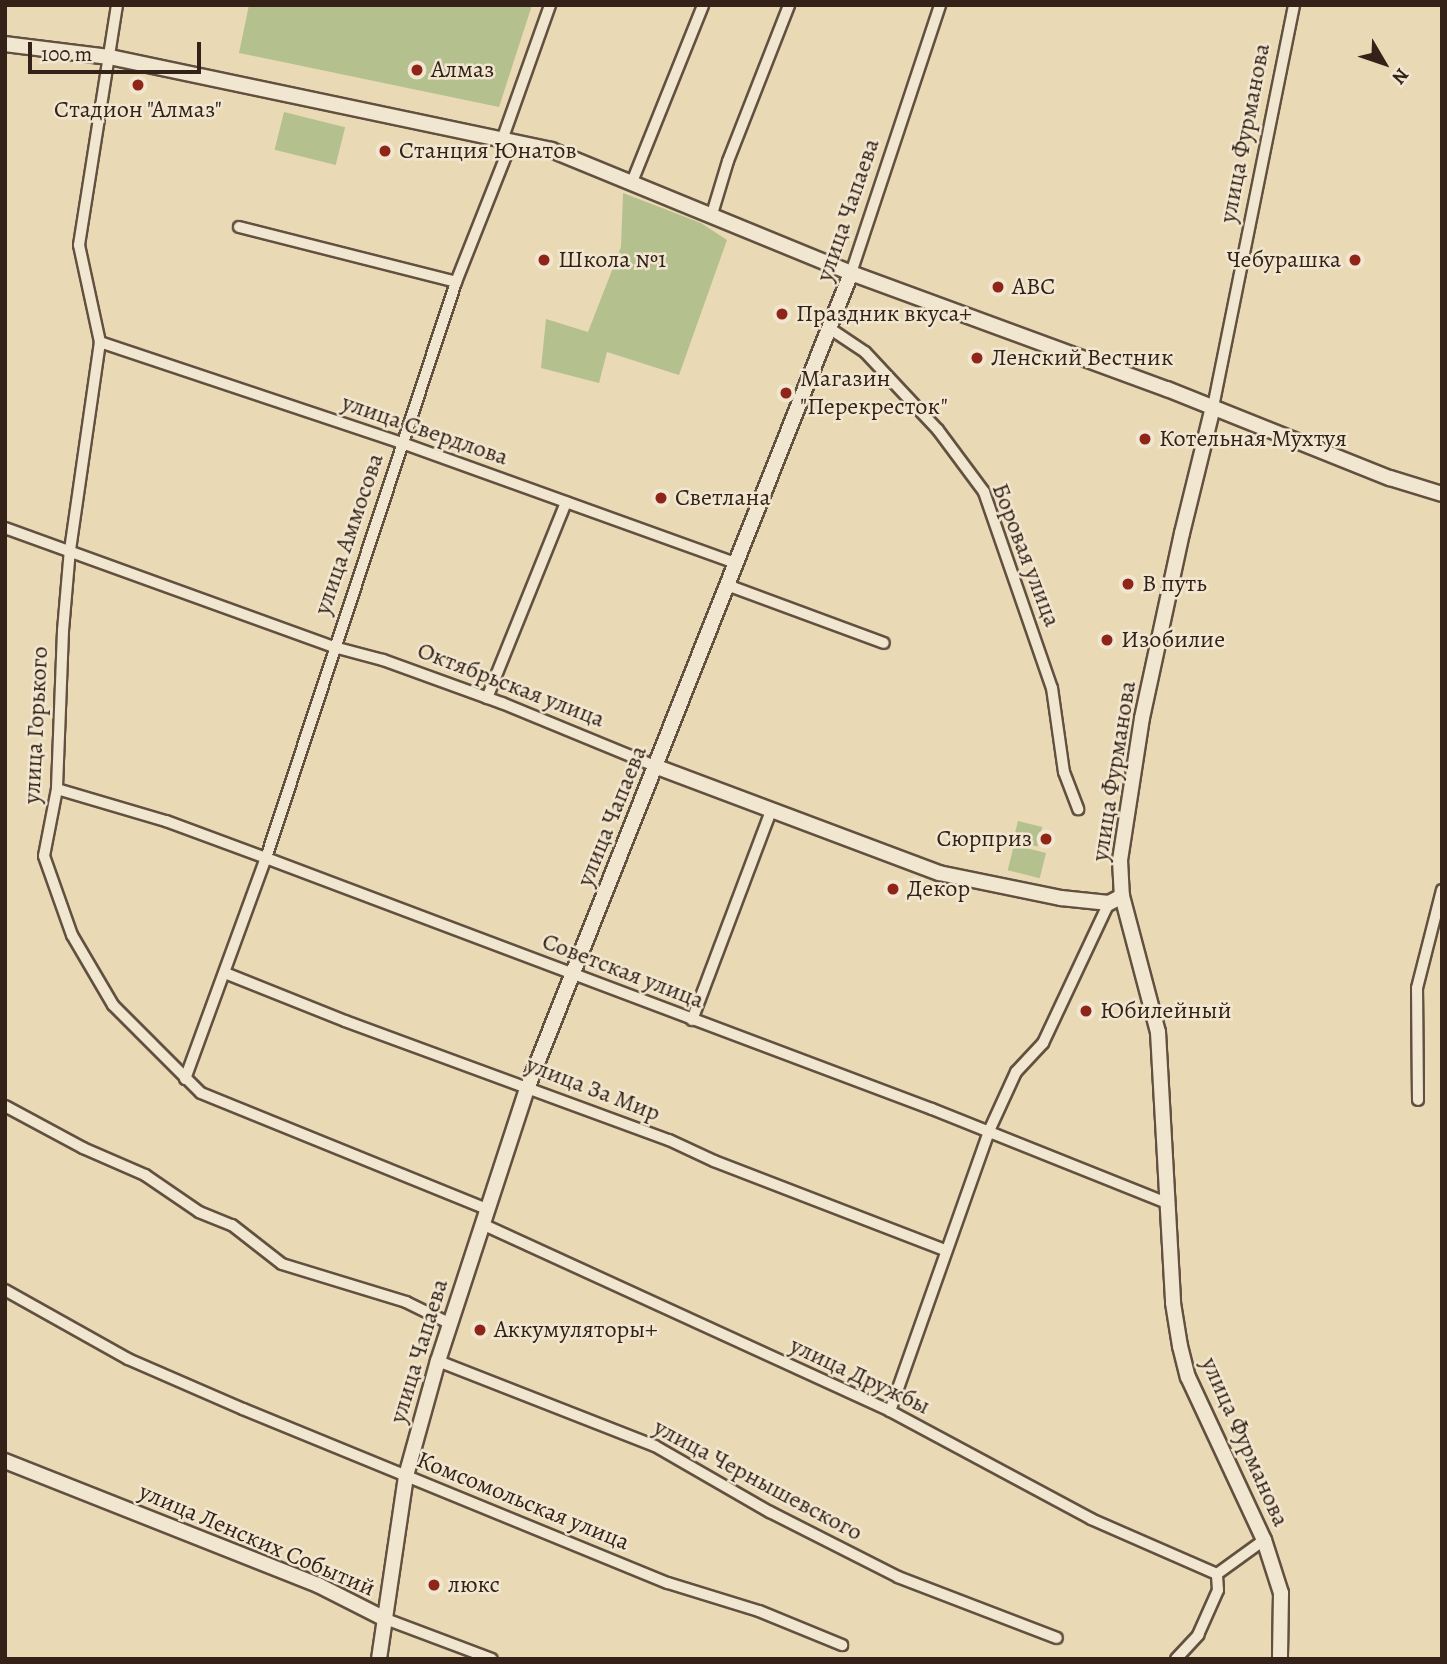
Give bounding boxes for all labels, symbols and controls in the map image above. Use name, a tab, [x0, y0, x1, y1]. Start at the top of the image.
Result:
scale bar	[32, 28, 205, 72]
north arrow	[1349, 28, 1419, 98]
text: 100 m	[41, 40, 92, 68]
street label: улица Фурманова	[1213, 41, 1277, 225]
place label: Алмаз	[431, 56, 494, 84]
marker: Алмаз	[409, 62, 425, 78]
text: N	[1386, 63, 1415, 90]
marker: Стадион "Алмаз"	[130, 77, 146, 93]
place label: Стадион "Алмаз"	[54, 96, 222, 124]
street label: улица Чапаева	[810, 135, 886, 285]
place label: Станция Юнатов	[399, 137, 577, 165]
marker: Станция Юнатов	[377, 143, 393, 159]
place label: Школа №1	[558, 246, 666, 274]
place label: Чебурашка	[1227, 246, 1341, 274]
marker: Школа №1	[536, 252, 552, 268]
marker: Чебурашка	[1347, 252, 1363, 268]
place label: ABC	[1012, 273, 1055, 301]
marker: ABC	[990, 279, 1006, 295]
place label: Праздник вкуса+	[796, 300, 972, 328]
marker: Праздник вкуса+	[774, 306, 790, 322]
place label: Ленский Вестник	[991, 344, 1173, 372]
marker: Ленский Вестник	[969, 350, 985, 366]
place label: Магазин "Перекресток"	[800, 365, 948, 421]
marker: Магазин "Перекресток"	[778, 385, 794, 401]
street label: улица Свердлова	[338, 388, 512, 472]
place label: Котельная Мухтуя	[1159, 425, 1347, 453]
marker: Котельная Мухтуя	[1137, 431, 1153, 447]
street label: улица Аммосова	[308, 450, 390, 618]
street label: Боровая улица	[985, 479, 1067, 631]
place label: Светлана	[675, 484, 771, 512]
marker: Светлана	[653, 490, 669, 506]
place label: В путь	[1142, 570, 1207, 598]
marker: В путь	[1120, 576, 1136, 592]
place label: Изобилие	[1121, 626, 1225, 654]
marker: Изобилие	[1099, 632, 1115, 648]
street label: Октябрьская улица	[413, 636, 609, 734]
street label: улица Горького	[17, 646, 55, 804]
street label: улица Фурманова	[1086, 679, 1142, 863]
street label: улица Чапаева	[571, 742, 653, 890]
place label: Сюрприз	[937, 825, 1032, 853]
marker: Сюрприз	[1038, 831, 1054, 847]
place label: Декор	[907, 875, 970, 903]
marker: Декор	[885, 881, 901, 897]
street label: Советская улица	[538, 927, 708, 1015]
place label: Юбилейный	[1100, 997, 1232, 1025]
marker: Юбилейный	[1078, 1003, 1094, 1019]
street label: улица За Мир	[522, 1050, 664, 1128]
street label: улица Чапаева	[383, 1276, 455, 1426]
place label: Аккумуляторы+	[494, 1316, 657, 1344]
marker: Аккумуляторы+	[472, 1322, 488, 1338]
street label: улица Дружбы	[785, 1331, 935, 1421]
street label: улица Фурманова	[1195, 1353, 1295, 1531]
street label: улица Чернышевского	[649, 1413, 867, 1547]
street label: Комсомольская улица	[413, 1445, 633, 1557]
street label: улица Ленских Событий	[135, 1477, 379, 1603]
place label: люкс	[448, 1571, 500, 1599]
marker: люкс	[426, 1577, 442, 1593]

